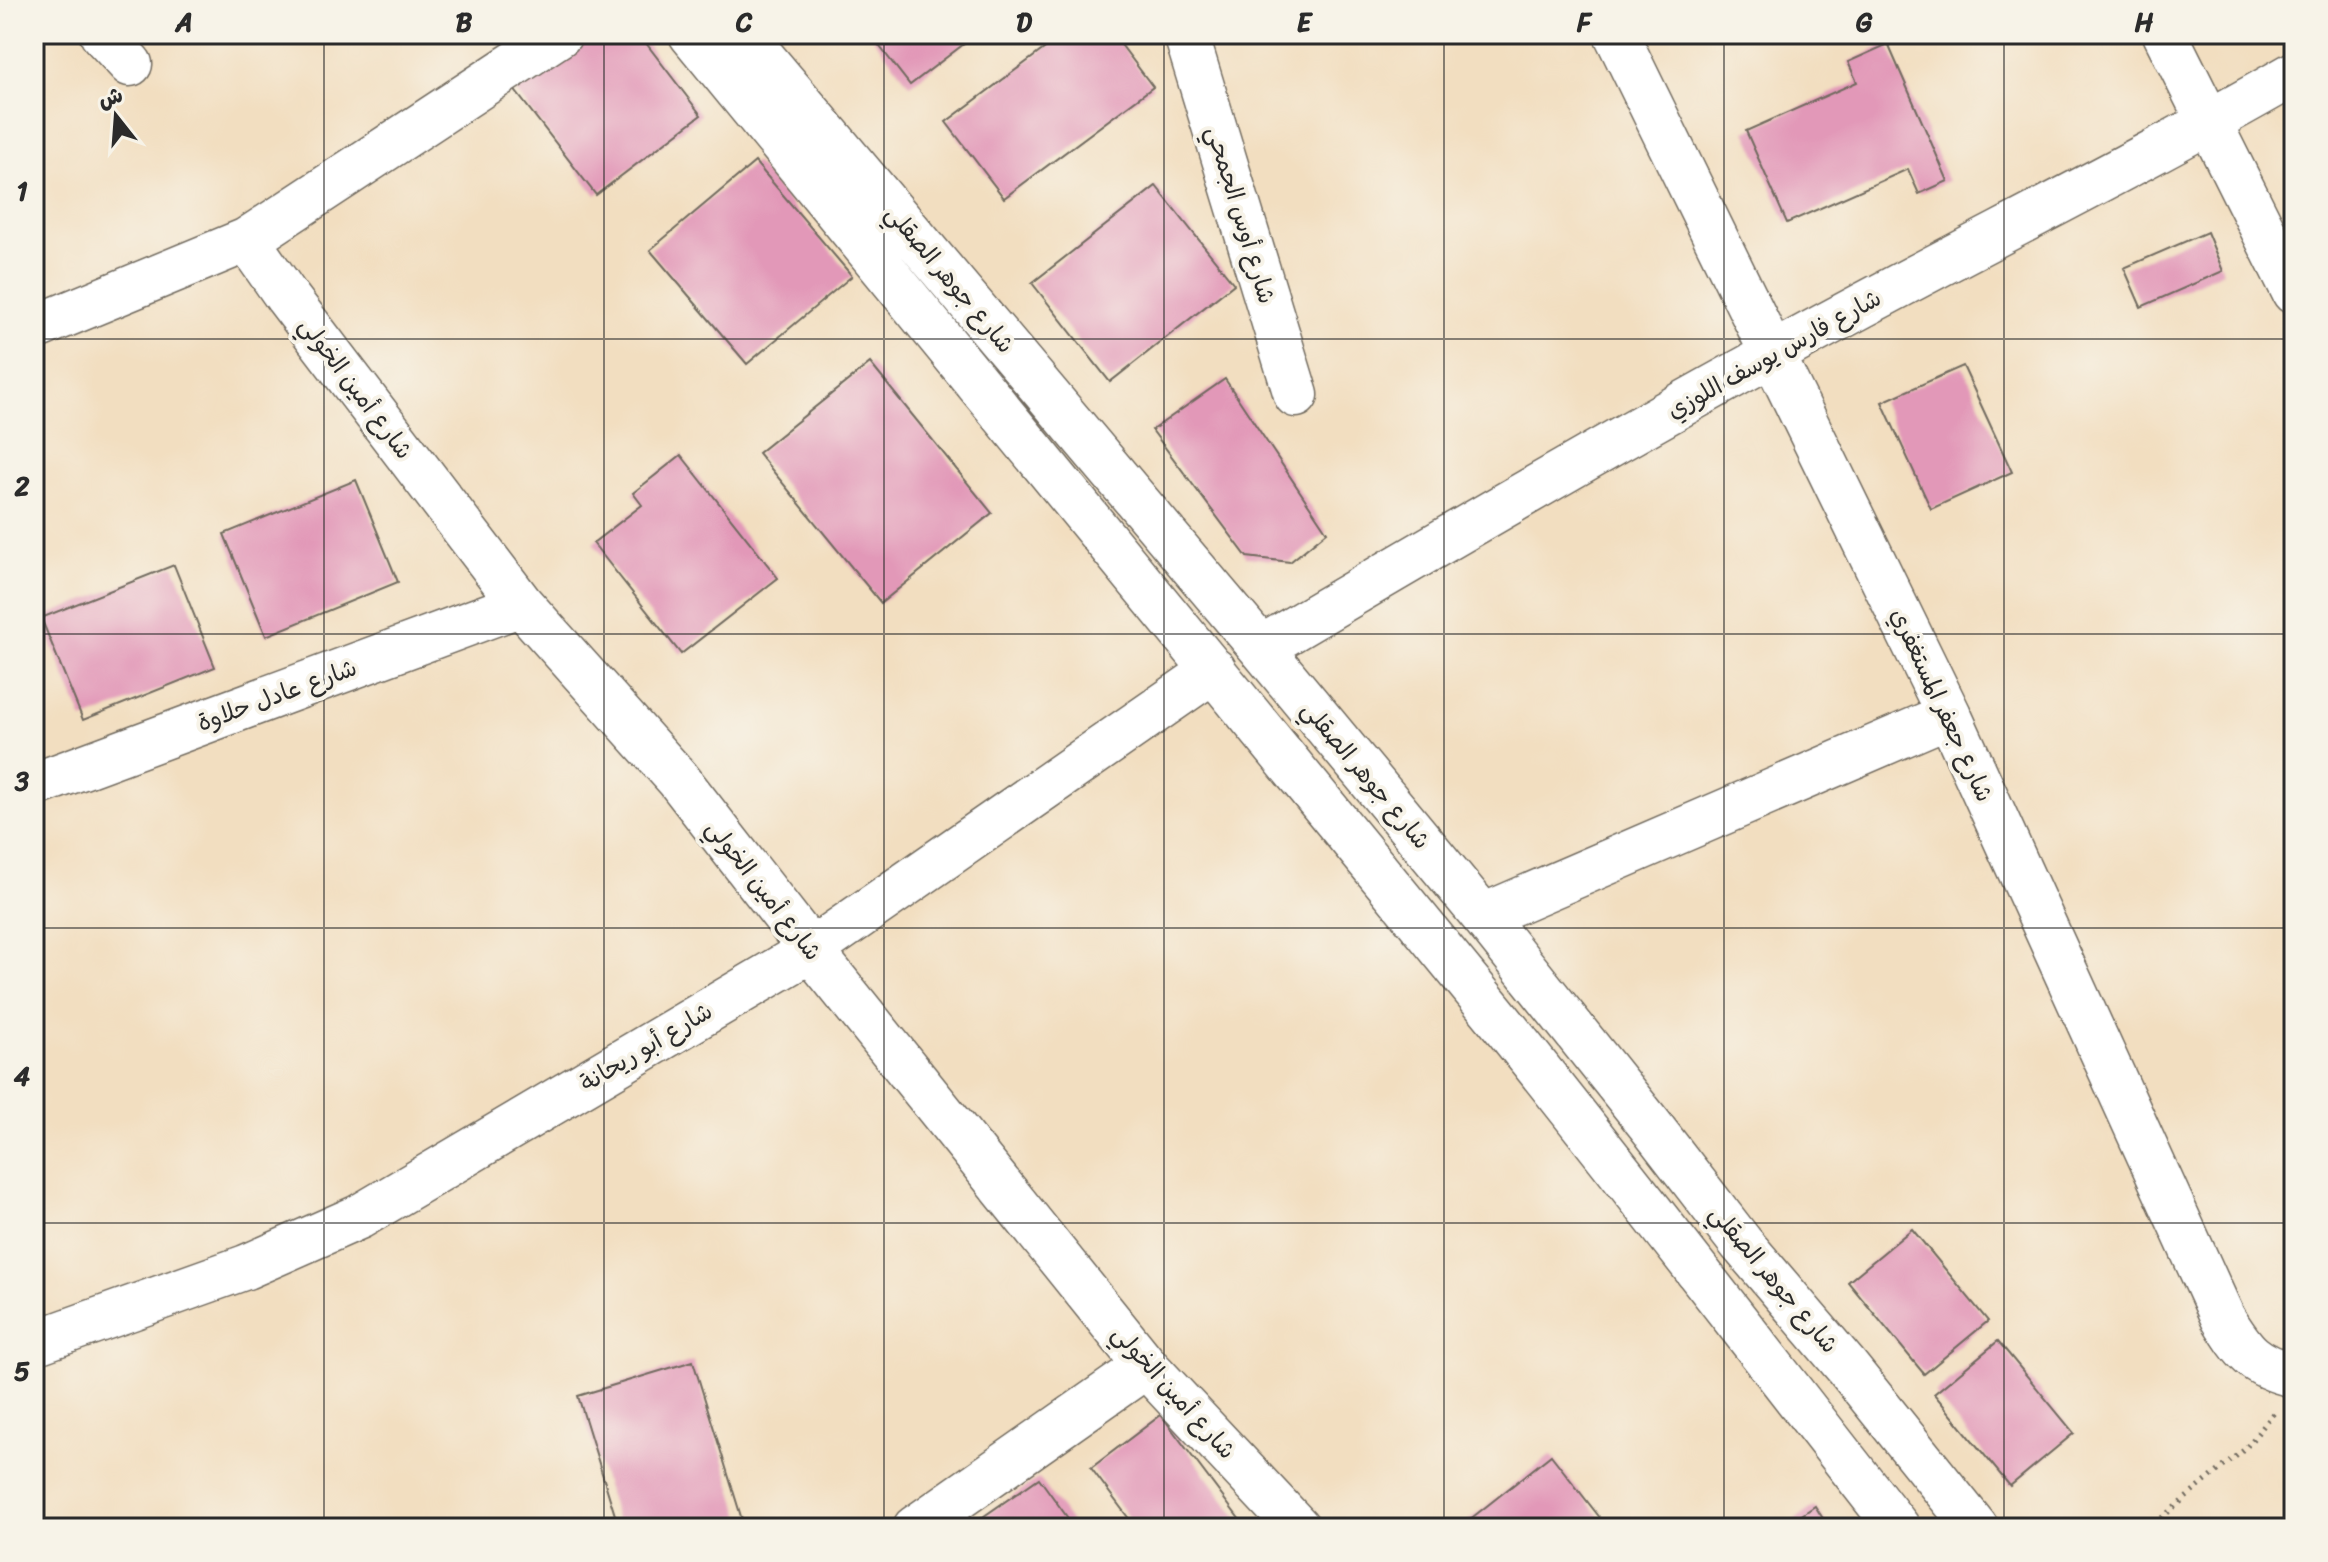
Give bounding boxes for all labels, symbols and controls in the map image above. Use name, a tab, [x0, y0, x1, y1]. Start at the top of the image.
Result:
text: A	[174, 0, 193, 45]
text: B	[456, 0, 473, 45]
text: C	[735, 0, 753, 45]
text: D	[1016, 0, 1032, 45]
text: E	[1297, 0, 1314, 45]
text: F	[1576, 0, 1593, 45]
text: G	[1856, 0, 1873, 45]
text: H	[2135, 0, 2154, 45]
text: ش	[93, 75, 128, 120]
north arrow	[76, 76, 156, 156]
street label: شارع أوس الجمحي	[1194, 121, 1288, 309]
text: 1	[16, 168, 28, 214]
street label: شارع جوهر الصقلي	[875, 195, 1025, 363]
street label: شارع فارس يوسف اللوزي	[1659, 277, 1889, 431]
street label: شارع أمين الخولي	[288, 307, 424, 469]
text: 2	[13, 463, 30, 509]
street label: شارع جعفر المستغفري	[1879, 601, 2005, 809]
street label: شارع عادل حلاوة	[191, 647, 363, 743]
street label: شارع جوهر الصقلي	[1291, 691, 1441, 859]
text: 3	[14, 758, 30, 804]
street label: شارع أمين الخولي	[695, 810, 833, 970]
street label: شارع أبو ريحانة	[571, 991, 721, 1103]
text: 4	[14, 1053, 30, 1099]
street label: شارع جوهر الصقلي	[1699, 1195, 1849, 1363]
street label: شارع أمين الخولي	[1101, 1315, 1247, 1469]
text: 5	[14, 1348, 30, 1394]

